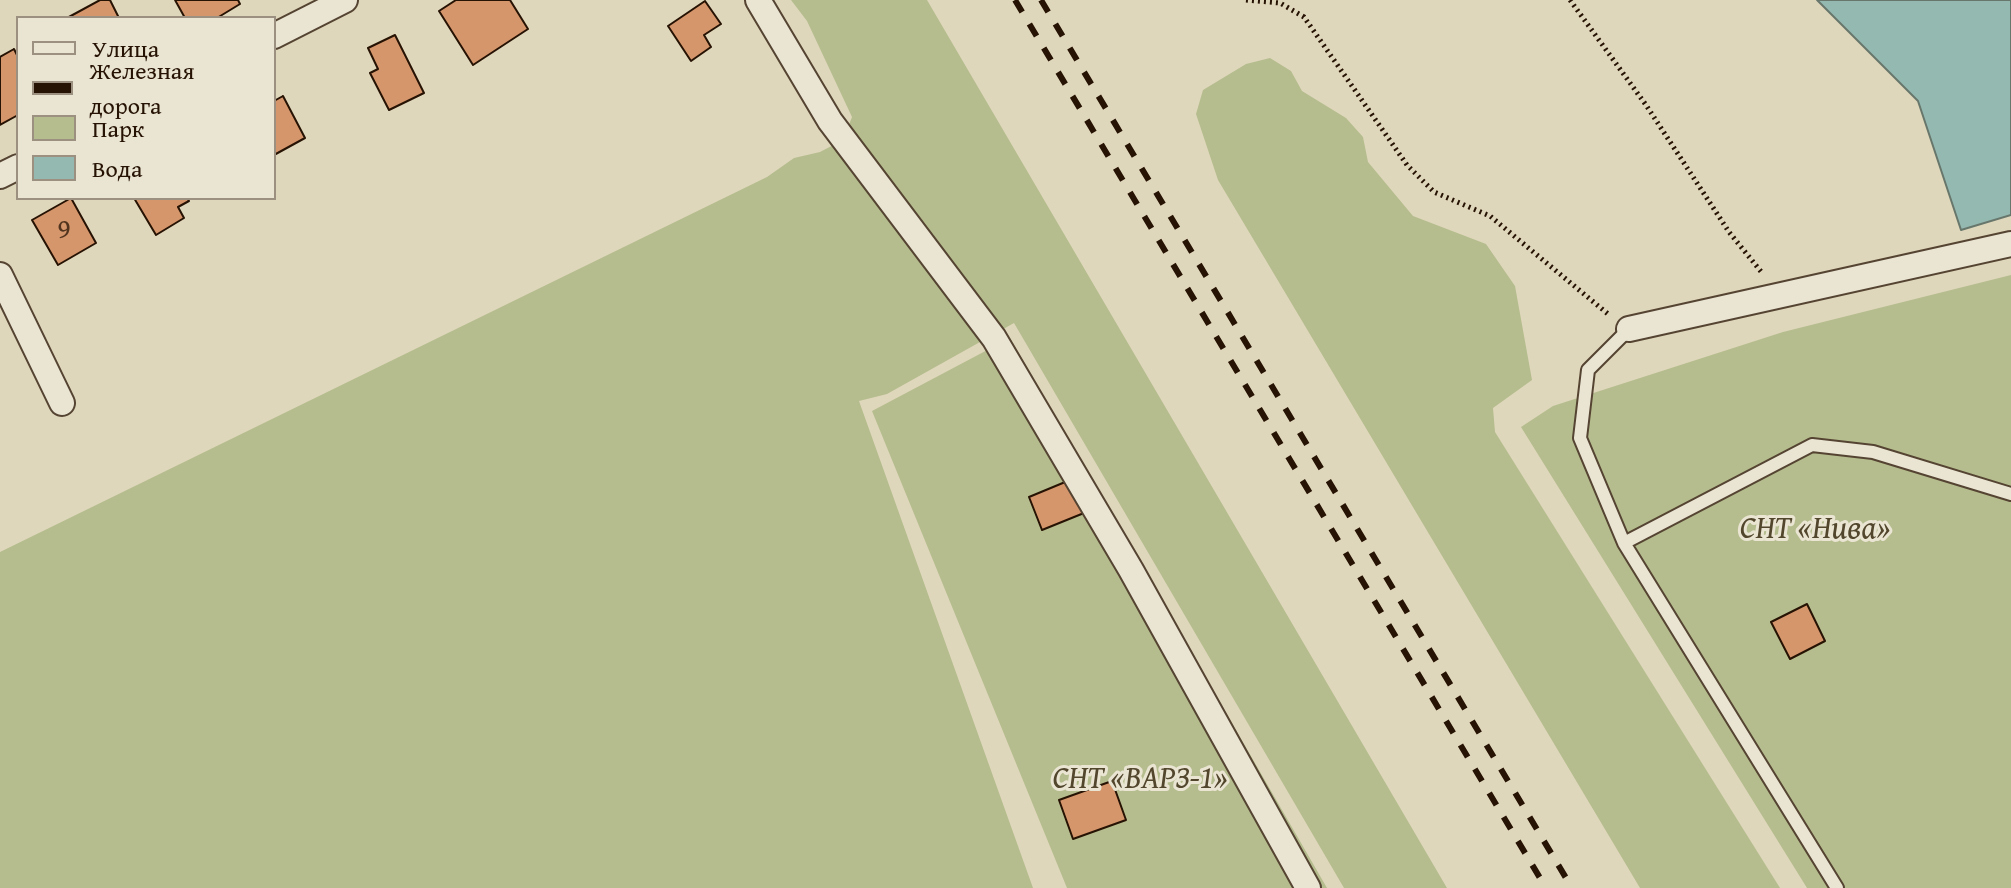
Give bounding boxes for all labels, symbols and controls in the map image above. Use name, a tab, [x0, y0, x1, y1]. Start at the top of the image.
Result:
legend	[16, 16, 276, 200]
text: Улица	[92, 31, 159, 66]
text: Железная дорога	[89, 53, 194, 123]
text: Парк	[92, 111, 144, 146]
text: Вода	[92, 151, 142, 186]
house number: 9	[57, 214, 71, 248]
park label: СНТ «Нива»	[1740, 511, 1890, 549]
park label: СНТ «ВАРЗ-1»	[1052, 761, 1228, 799]

